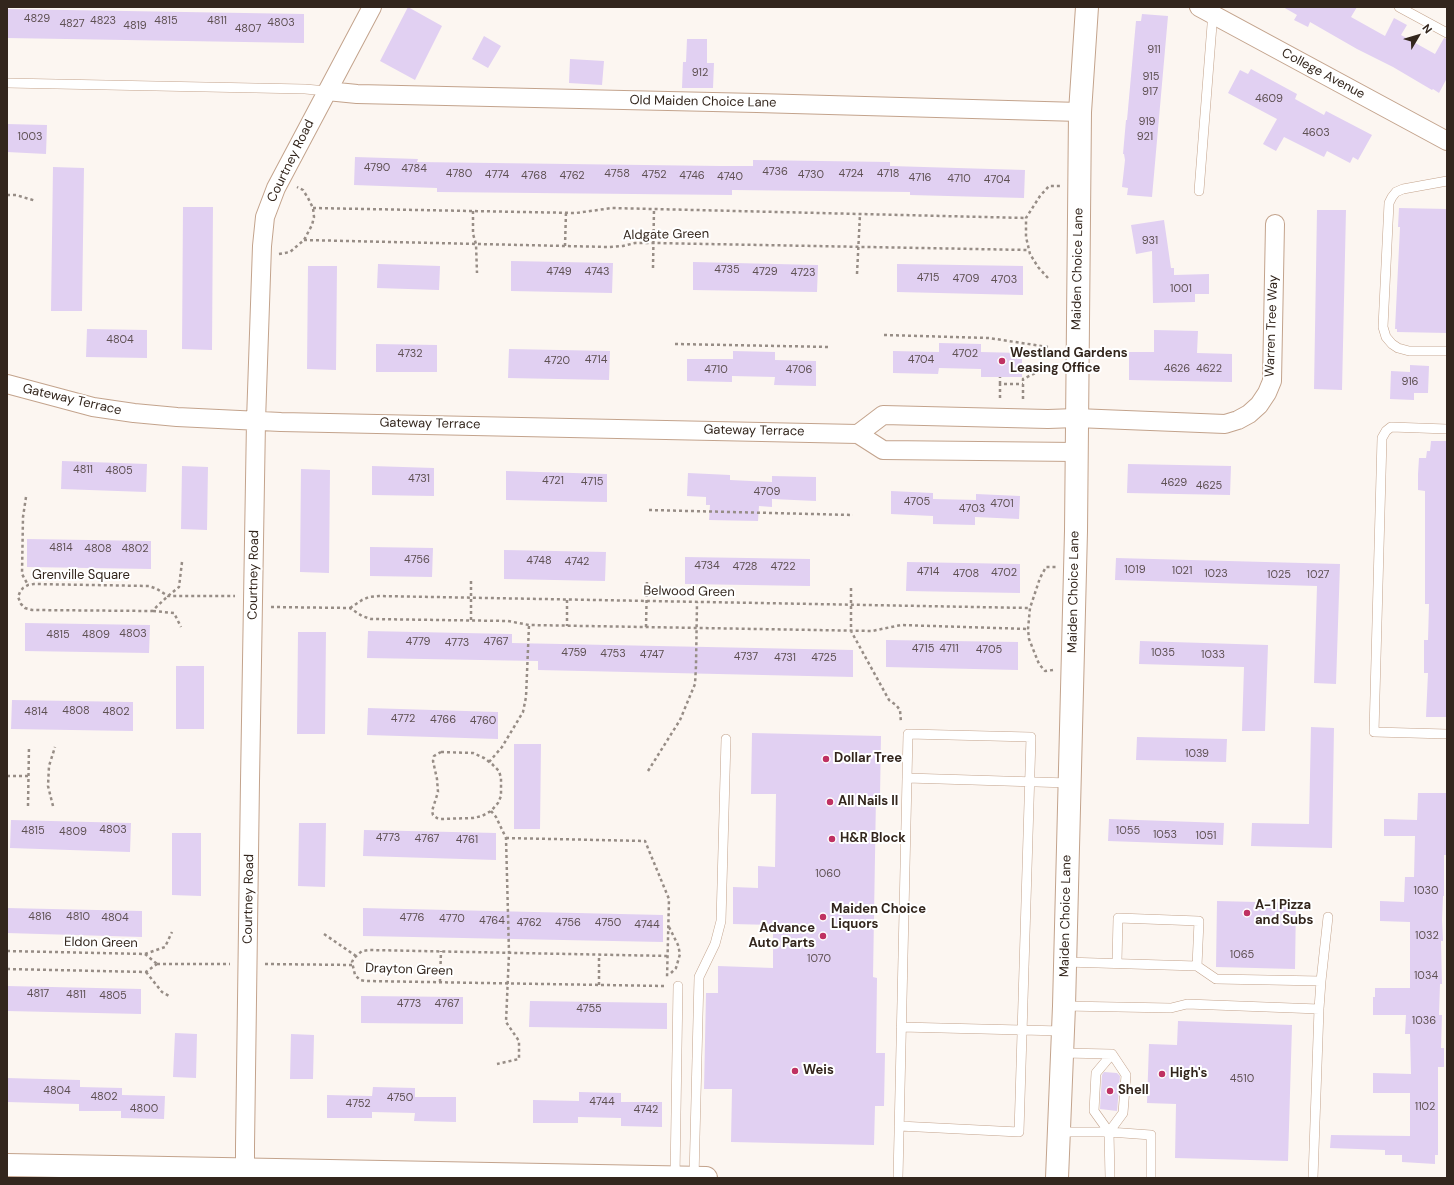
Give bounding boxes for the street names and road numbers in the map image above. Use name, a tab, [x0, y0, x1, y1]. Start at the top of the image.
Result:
street label: College Avenue	[1279, 45, 1367, 103]
street label: Old Maiden Choice Lane	[629, 93, 777, 111]
street label: Courtney Road	[264, 117, 318, 205]
street label: Maiden Choice Lane	[1069, 208, 1087, 330]
street label: Aldgate Green	[623, 226, 709, 244]
street label: Warren Tree Way	[1262, 275, 1282, 377]
street label: Gateway Terrace	[21, 381, 123, 419]
street label: Gateway Terrace	[379, 415, 481, 433]
street label: Gateway Terrace	[703, 422, 805, 440]
street label: Courtney Road	[245, 530, 263, 620]
street label: Maiden Choice Lane	[1065, 531, 1083, 653]
street label: Grenville Square	[32, 568, 130, 584]
street label: Belwood Green	[643, 583, 735, 601]
street label: Courtney Road	[240, 854, 258, 944]
street label: Maiden Choice Lane	[1057, 855, 1075, 977]
street label: Eldon Green	[64, 935, 138, 951]
street label: Drayton Green	[365, 961, 453, 979]

